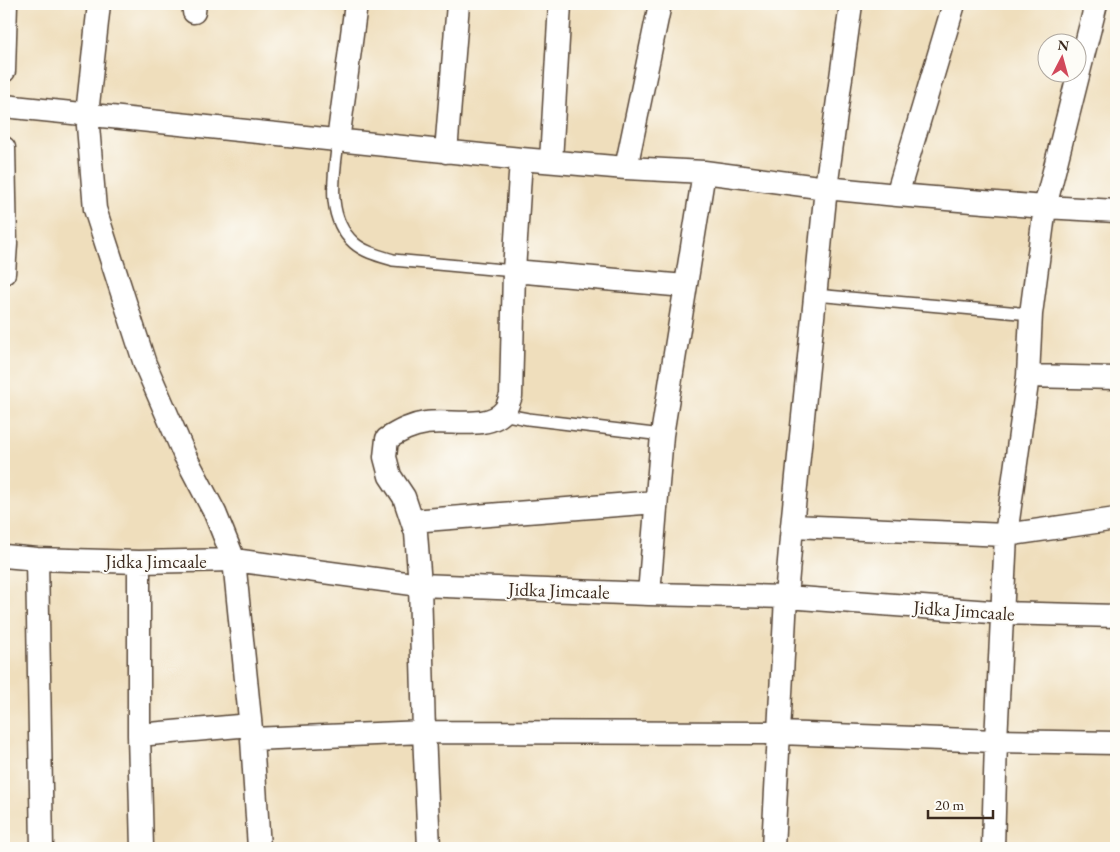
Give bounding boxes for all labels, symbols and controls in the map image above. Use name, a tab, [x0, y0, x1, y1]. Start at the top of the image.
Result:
north arrow	[1038, 32, 1088, 82]
text: N	[1057, 36, 1071, 55]
street label: Jidka Jimcaale	[103, 549, 207, 574]
street label: Jidka Jimcaale	[506, 576, 610, 605]
street label: Jidka Jimcaale	[910, 594, 1015, 627]
scale bar	[928, 787, 992, 819]
text: 20 m	[935, 795, 964, 814]

